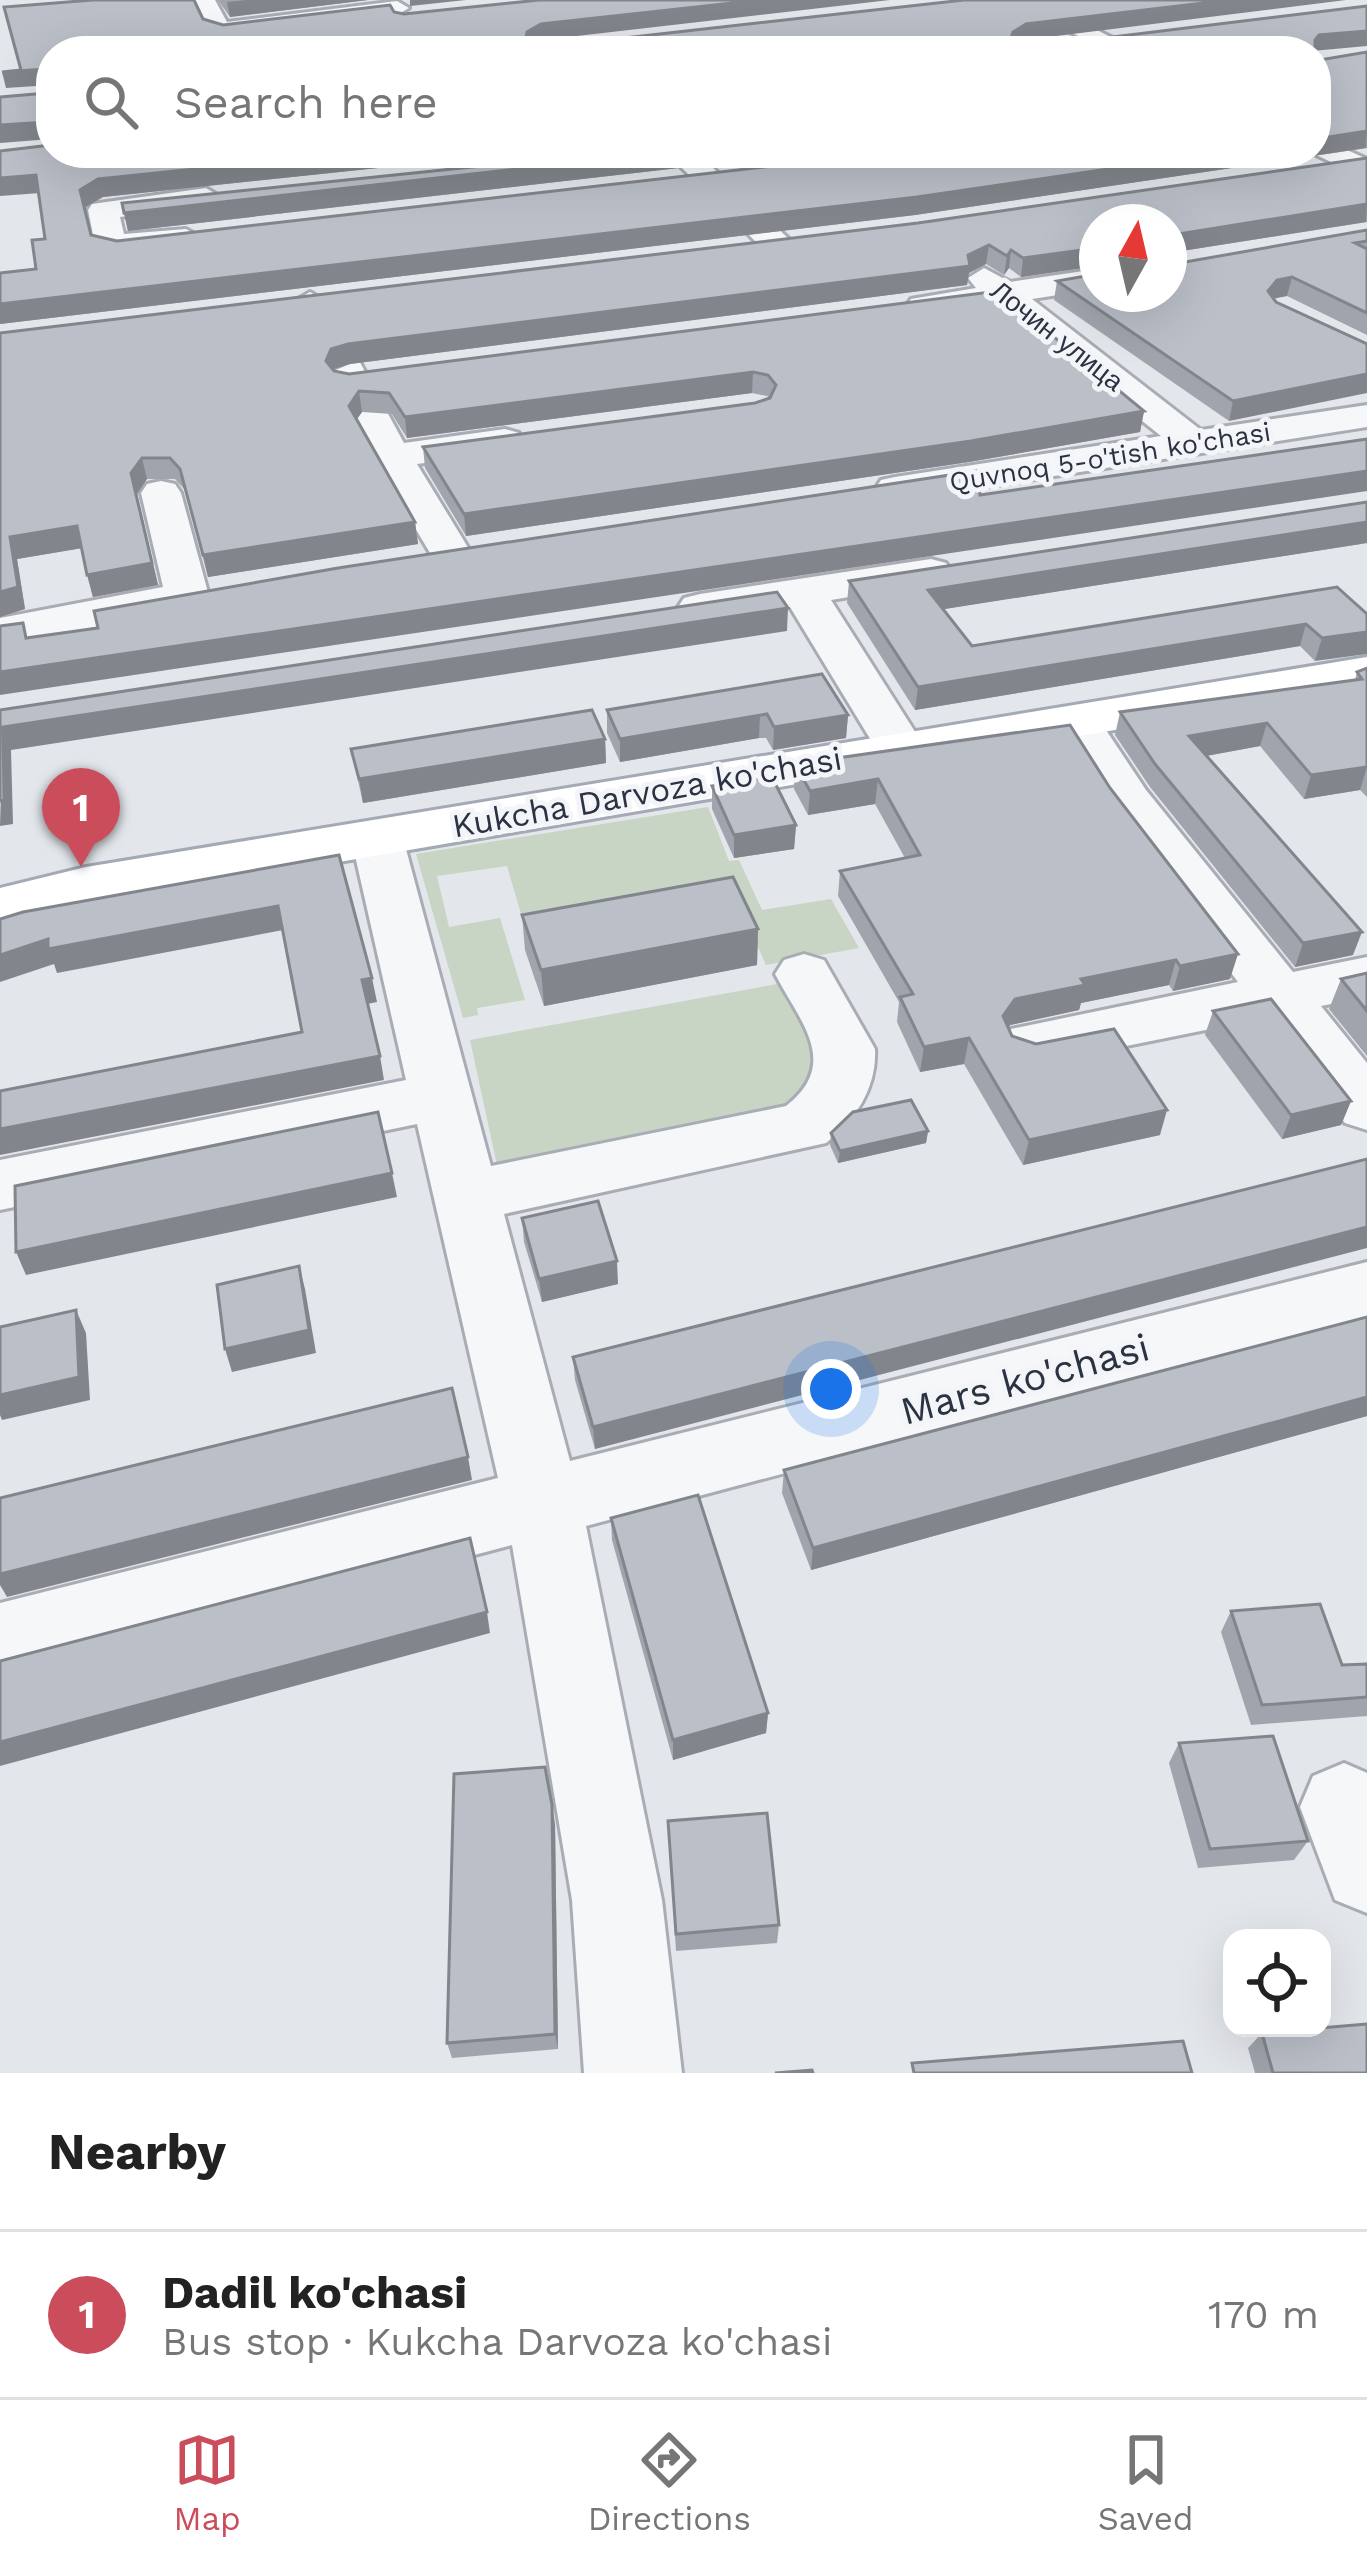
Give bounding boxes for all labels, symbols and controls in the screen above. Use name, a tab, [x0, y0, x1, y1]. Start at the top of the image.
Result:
search box	[36, 36, 1331, 168]
icon: search	[78, 69, 144, 135]
text: Search here	[174, 76, 438, 129]
north arrow	[1079, 204, 1187, 312]
street label: Лочин улица	[984, 274, 1131, 398]
street label: Quvnoq 5-o'tish ko'chasi	[947, 416, 1273, 498]
street label: Kukcha Darvoza ko'chasi	[449, 739, 845, 845]
pin: 1	[42, 768, 120, 867]
street label: Mars ko'chasi	[896, 1324, 1154, 1434]
your location	[801, 1359, 861, 1419]
map controls	[1223, 1929, 1331, 2037]
button: locate	[1223, 1929, 1331, 2037]
text: Nearby	[48, 2122, 226, 2181]
text: Dadil ko'chasi	[162, 2266, 467, 2319]
text: 1	[79, 2292, 95, 2337]
text: 170 m	[1208, 2292, 1319, 2337]
text: Bus stop · Kukcha Darvoza ko'chasi	[162, 2319, 832, 2364]
tab: Map	[173, 2427, 241, 2538]
tab: Directions	[588, 2427, 751, 2538]
tab: Saved	[1098, 2427, 1194, 2538]

